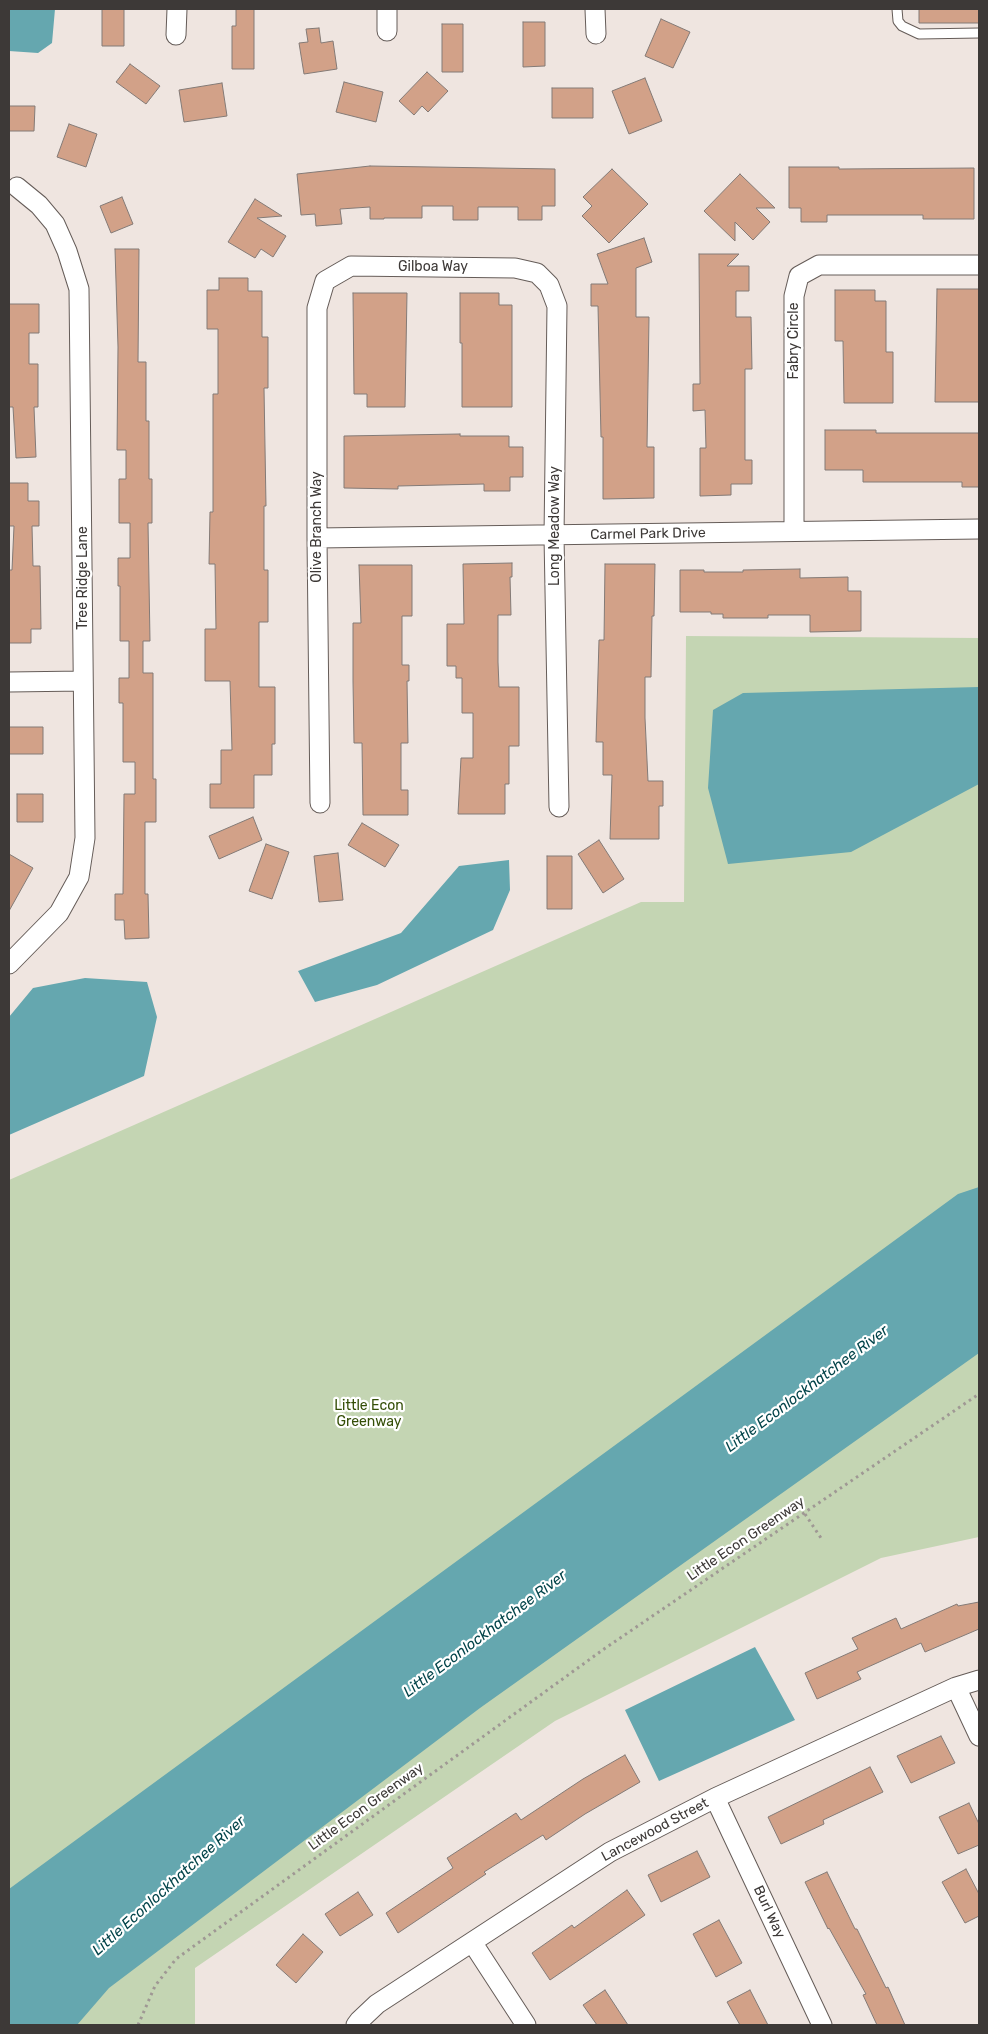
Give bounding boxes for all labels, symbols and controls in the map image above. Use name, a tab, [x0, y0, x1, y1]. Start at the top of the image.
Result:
street label: Gilboa Way	[398, 259, 468, 275]
street label: Fabry Circle	[786, 302, 802, 380]
street label: Long Meadow Way	[547, 466, 563, 586]
street label: Olive Branch Way	[309, 471, 325, 583]
street label: Carmel Park Drive	[590, 525, 706, 543]
street label: Tree Ridge Lane	[75, 526, 91, 630]
water label: Little Econlockhatchee River	[722, 1322, 892, 1456]
park label: Little Econ Greenway	[334, 1398, 404, 1430]
street label: Little Econ Greenway	[684, 1493, 808, 1585]
water label: Little Econlockhatchee River	[400, 1567, 570, 1701]
street label: Little Econ Greenway	[305, 1760, 427, 1854]
street label: Lancewood Street	[599, 1795, 711, 1865]
water label: Little Econlockhatchee River	[89, 1813, 249, 1959]
street label: Burl Way	[750, 1883, 788, 1941]

